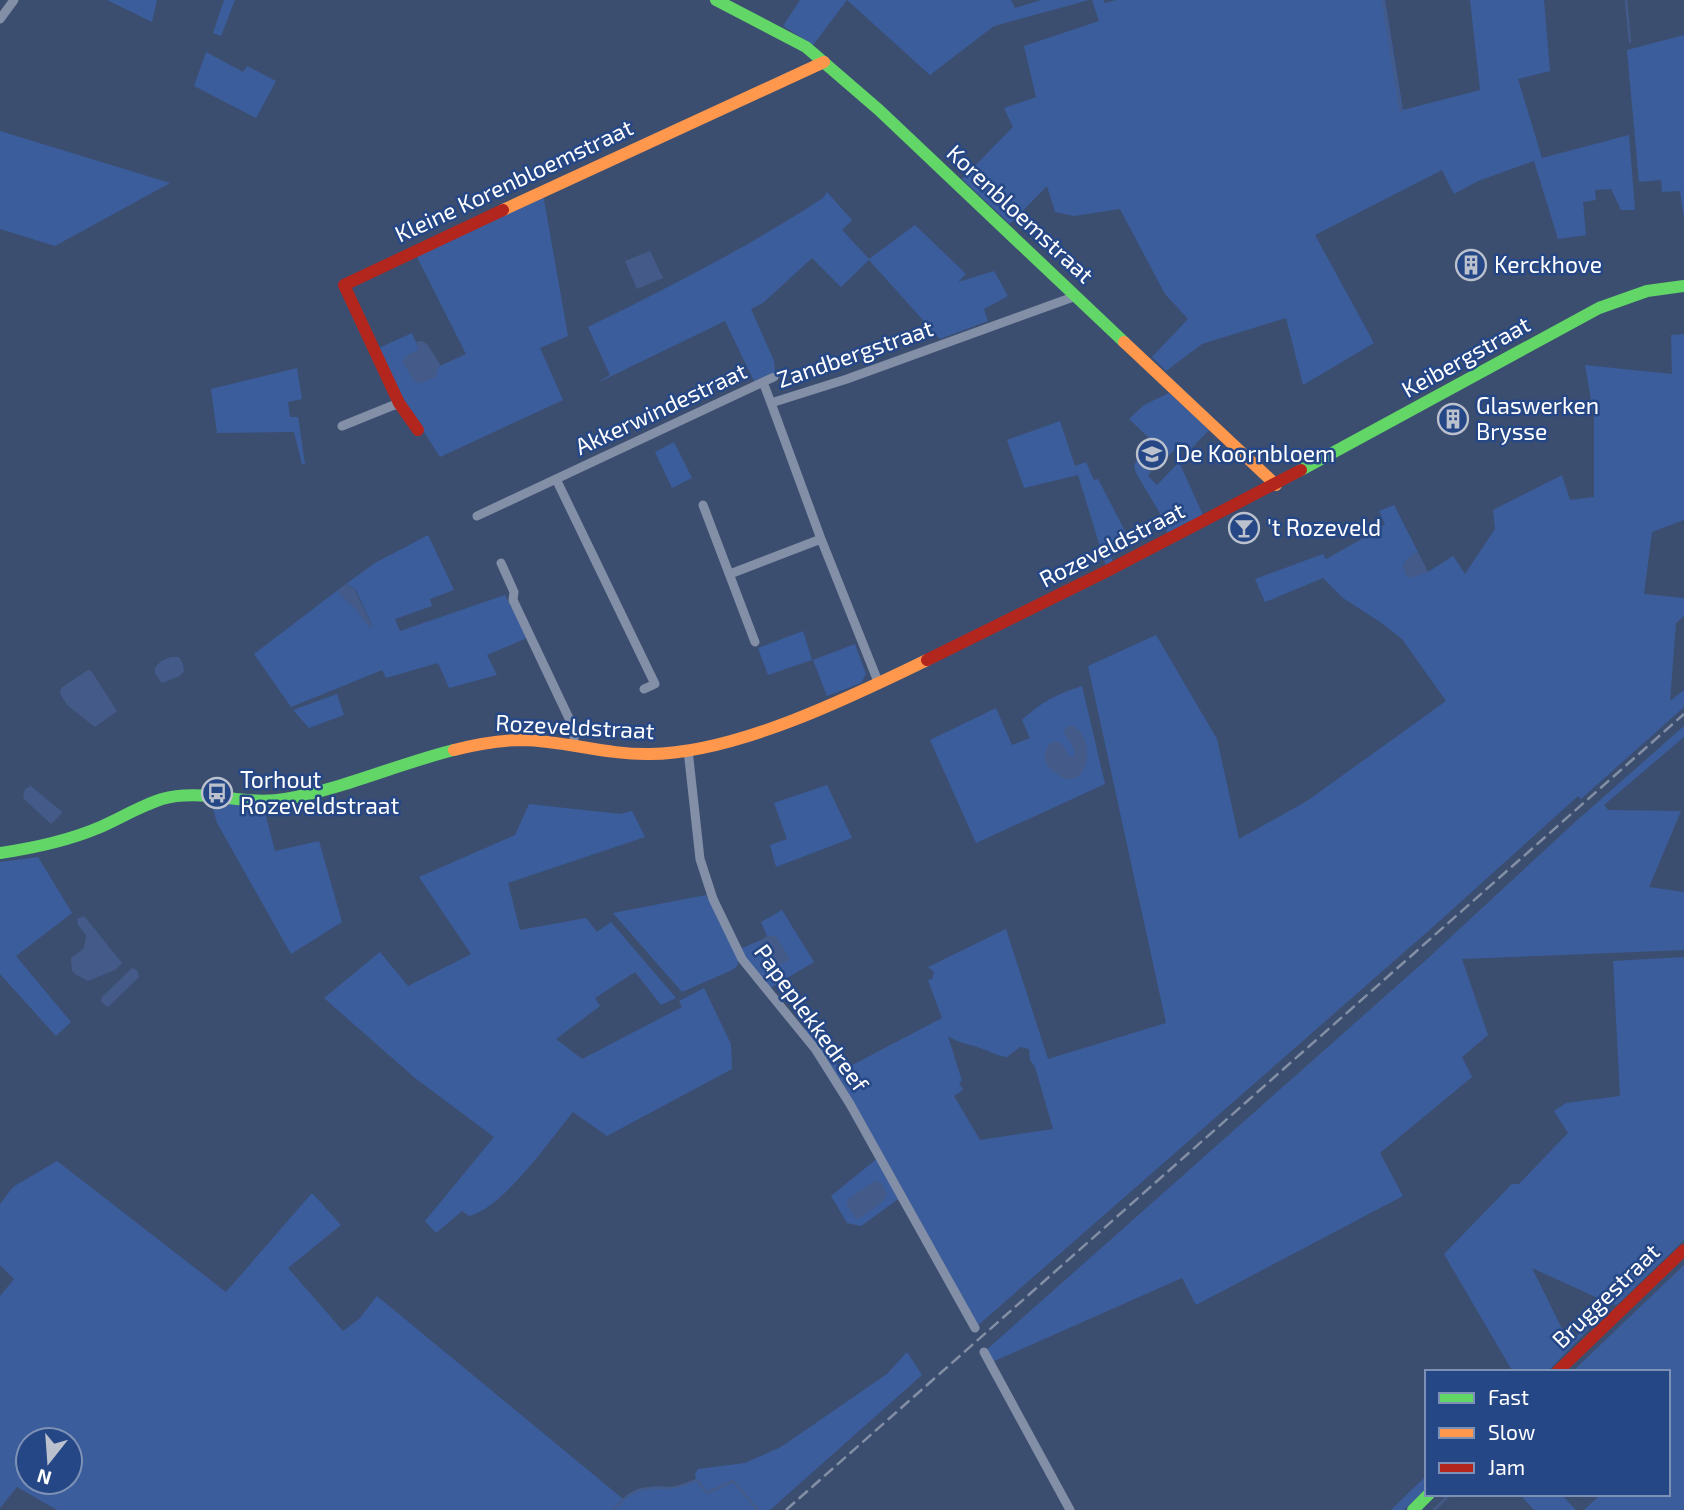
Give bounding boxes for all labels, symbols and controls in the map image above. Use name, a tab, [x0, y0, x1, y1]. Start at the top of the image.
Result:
street label: Kleine Korenbloemstraat	[390, 112, 637, 248]
street label: Korenbloemstraat	[942, 138, 1100, 289]
building icon: Kerckhove	[1454, 248, 1488, 282]
place label: Kerckhove	[1494, 250, 1602, 278]
street label: Keibergstraat	[1396, 309, 1535, 403]
street label: Zandbergstraat	[773, 313, 937, 393]
street label: Akkerwindestraat	[570, 356, 751, 460]
place label: Glaswerken Brysse	[1476, 391, 1599, 445]
building icon: Glaswerken Brysse	[1436, 402, 1470, 436]
school or university icon: De Koornbloem	[1135, 437, 1169, 471]
place label: De Koornbloem	[1175, 439, 1335, 467]
street label: Rozeveldstraat	[1034, 495, 1189, 593]
bar icon: 't Rozeveld	[1227, 511, 1261, 545]
place label: 't Rozeveld	[1267, 513, 1381, 541]
street label: Rozeveldstraat	[495, 708, 656, 744]
place label: Torhout Rozeveldstraat	[240, 765, 399, 819]
bus stop icon: Torhout Rozeveldstraat	[200, 776, 234, 810]
street label: Papeplekkedreef	[749, 938, 875, 1098]
street label: Bruggestraat	[1546, 1237, 1665, 1353]
legend	[1425, 1370, 1670, 1496]
text: Fast	[1488, 1384, 1529, 1409]
text: Slow	[1488, 1419, 1535, 1444]
north arrow	[14, 1426, 84, 1496]
text: Jam	[1488, 1454, 1525, 1479]
text: N	[34, 1465, 54, 1491]

